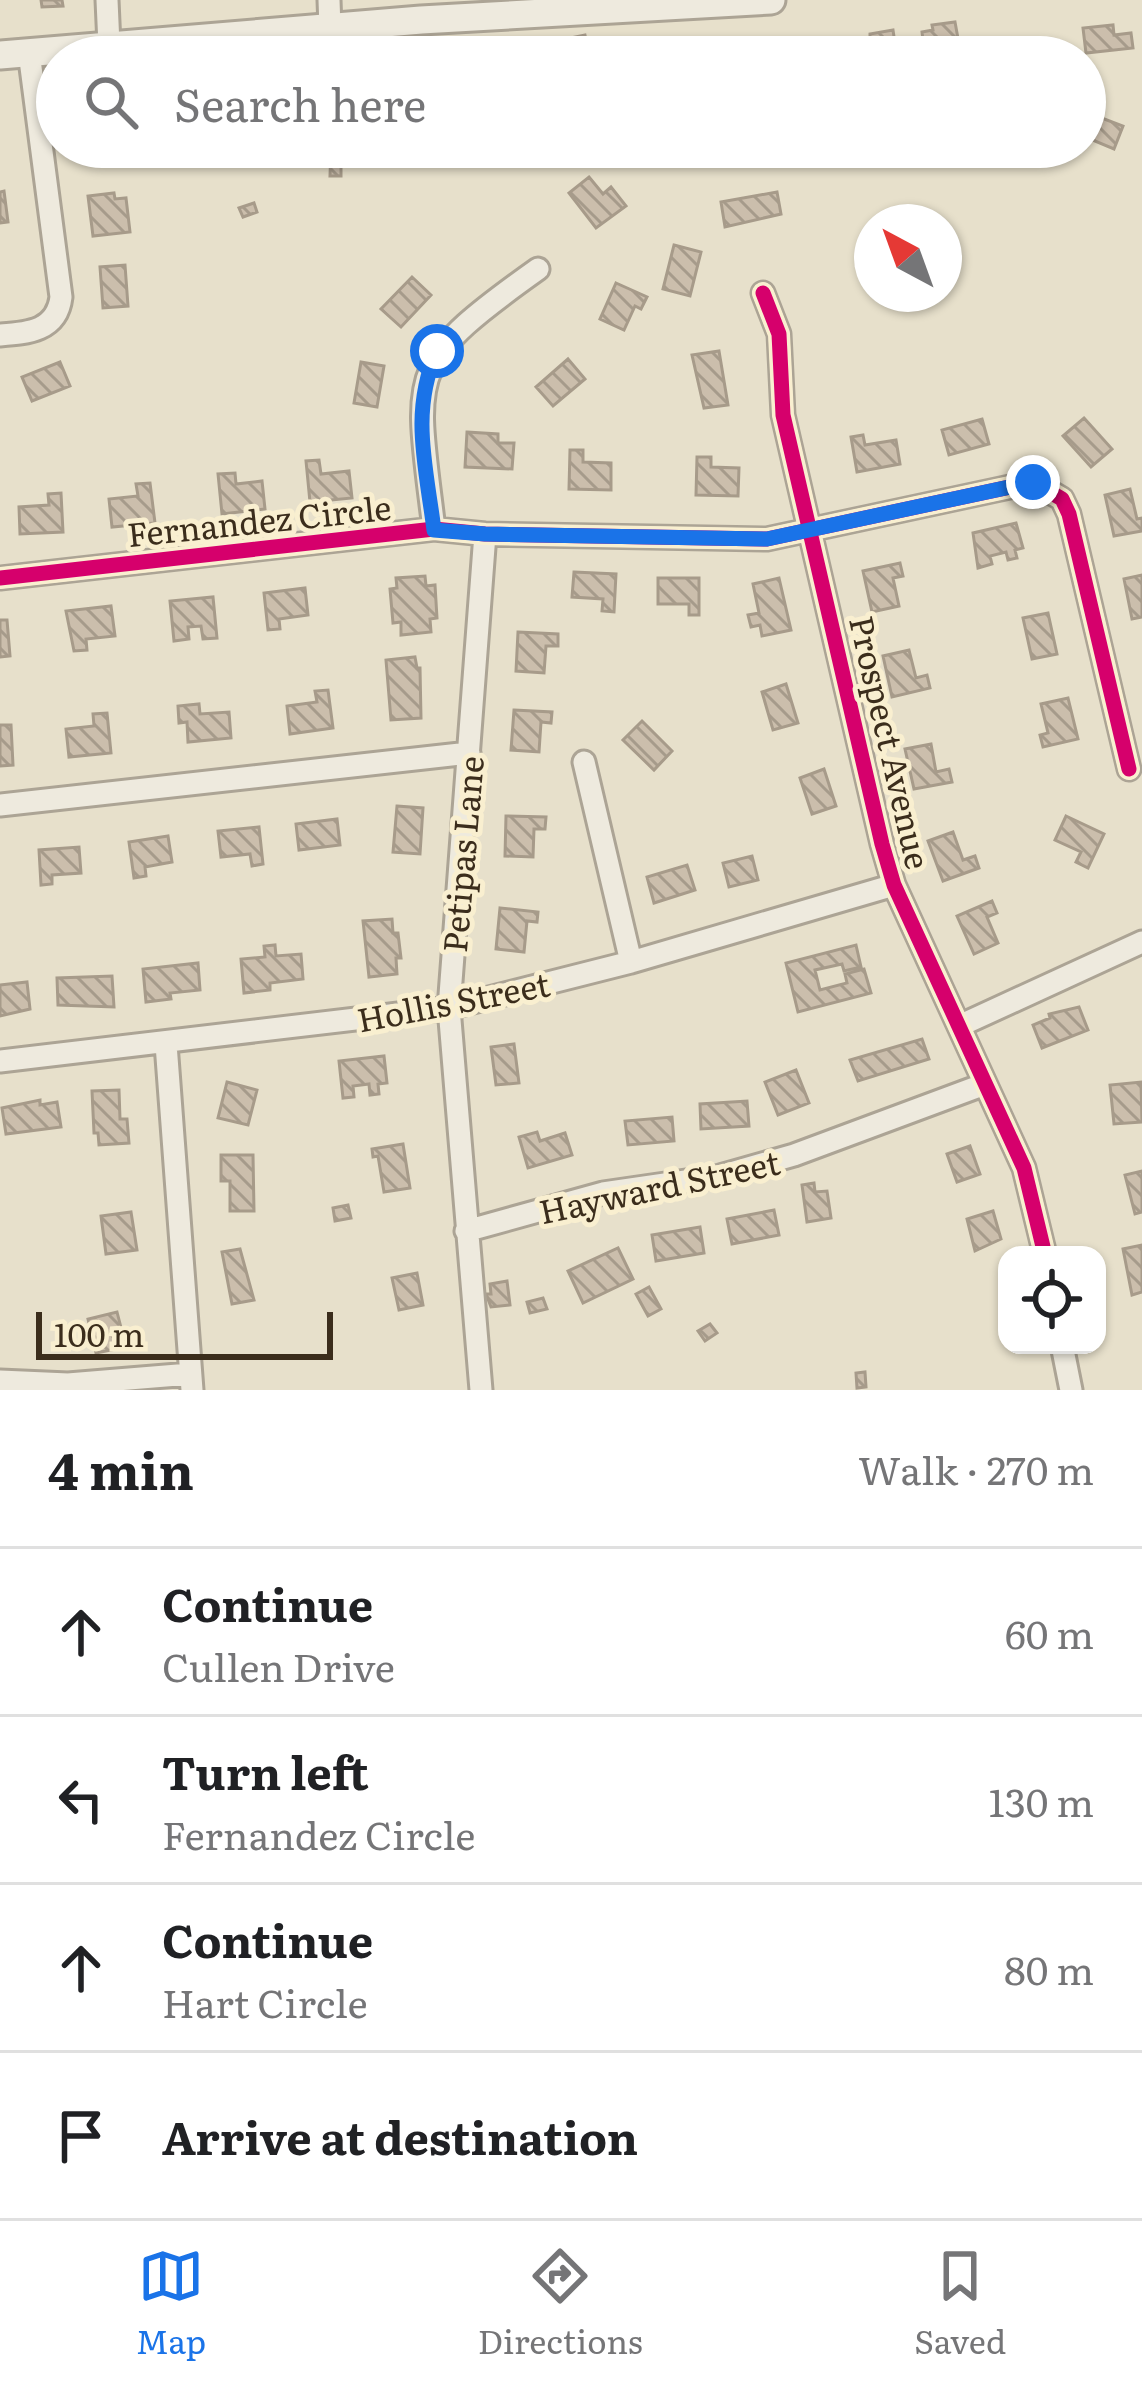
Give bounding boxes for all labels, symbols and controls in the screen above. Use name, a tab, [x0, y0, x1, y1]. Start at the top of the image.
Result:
search box	[36, 36, 1106, 168]
icon: search	[78, 69, 144, 135]
text: Search here	[174, 69, 426, 136]
north arrow	[854, 204, 962, 312]
route start	[410, 324, 464, 378]
route end	[1006, 455, 1060, 509]
street label: Fernandez Circle	[125, 481, 393, 557]
street label: Prospect Avenue	[839, 610, 945, 874]
street label: Petipas Lane	[428, 754, 494, 954]
street label: Hollis Street	[353, 957, 554, 1043]
street label: Hayward Street	[534, 1135, 784, 1234]
map controls	[998, 1246, 1106, 1354]
button: locate	[998, 1246, 1106, 1354]
scale bar	[36, 1306, 333, 1359]
text: 100 m	[54, 1308, 144, 1357]
text: 4 min	[48, 1430, 194, 1506]
text: Walk · 270 m	[858, 1439, 1094, 1497]
text: Continue	[162, 1569, 373, 1636]
icon: ahead	[48, 1599, 114, 1665]
text: 60 m	[1005, 1603, 1094, 1661]
text: Cullen Drive	[162, 1636, 395, 1694]
text: Turn left	[162, 1737, 369, 1804]
icon: left	[48, 1767, 114, 1833]
text: 130 m	[989, 1771, 1094, 1829]
text: Fernandez Circle	[162, 1804, 475, 1862]
text: Continue	[162, 1905, 373, 1972]
icon: ahead	[48, 1935, 114, 2001]
text: 80 m	[1004, 1939, 1094, 1997]
text: Hart Circle	[162, 1972, 368, 2030]
text: Arrive at destination	[162, 2102, 638, 2169]
icon: arrive	[48, 2103, 114, 2169]
tab: Map	[136, 2243, 206, 2364]
tab: Directions	[478, 2243, 643, 2364]
tab: Saved	[914, 2243, 1006, 2364]

